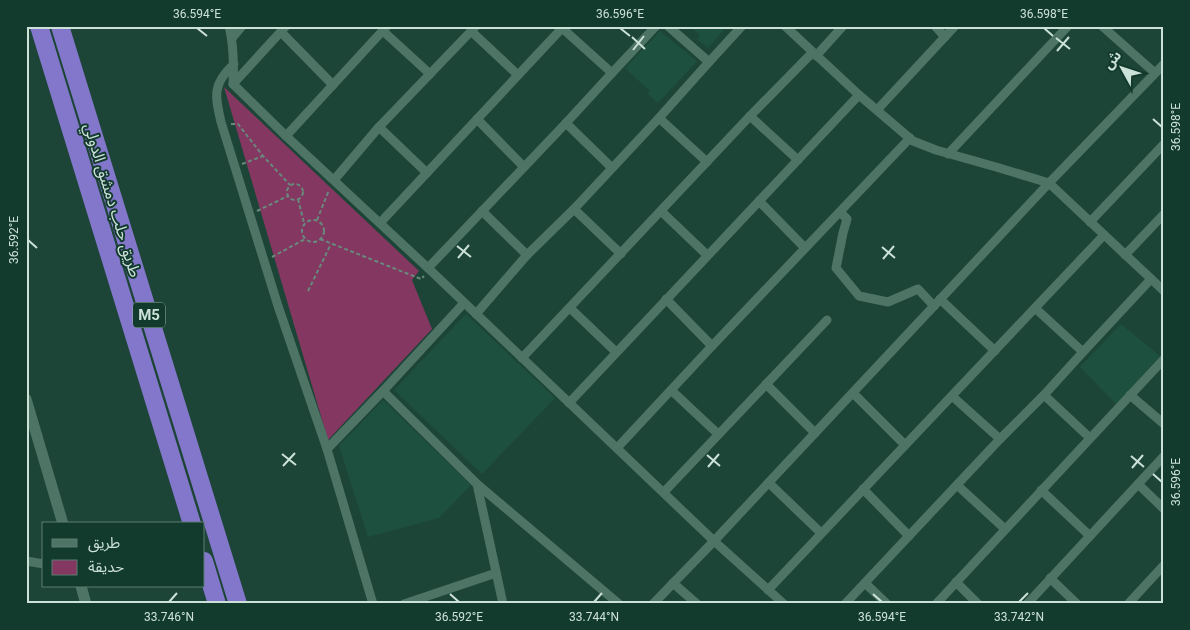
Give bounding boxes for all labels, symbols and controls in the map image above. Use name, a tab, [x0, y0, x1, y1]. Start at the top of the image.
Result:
text: 36.594°E	[173, 7, 221, 21]
text: 36.596°E	[596, 7, 644, 21]
text: 36.598°E	[1020, 7, 1068, 21]
north arrow	[1098, 42, 1148, 92]
text: ش	[1100, 47, 1124, 72]
text: 36.598°E	[1169, 103, 1183, 151]
street label: طريق حلب دمشق الدولي	[77, 121, 145, 280]
text: 36.592°E	[7, 216, 21, 264]
road number: M5	[133, 302, 165, 328]
text: 36.596°E	[1169, 458, 1183, 506]
legend	[42, 522, 205, 588]
text: طريق	[88, 534, 120, 553]
text: حديقة	[88, 558, 124, 576]
text: 33.746°N	[144, 610, 194, 624]
text: 36.592°E	[435, 610, 483, 624]
text: 33.744°N	[569, 610, 619, 624]
text: 36.594°E	[858, 610, 906, 624]
text: 33.742°N	[994, 610, 1044, 624]

